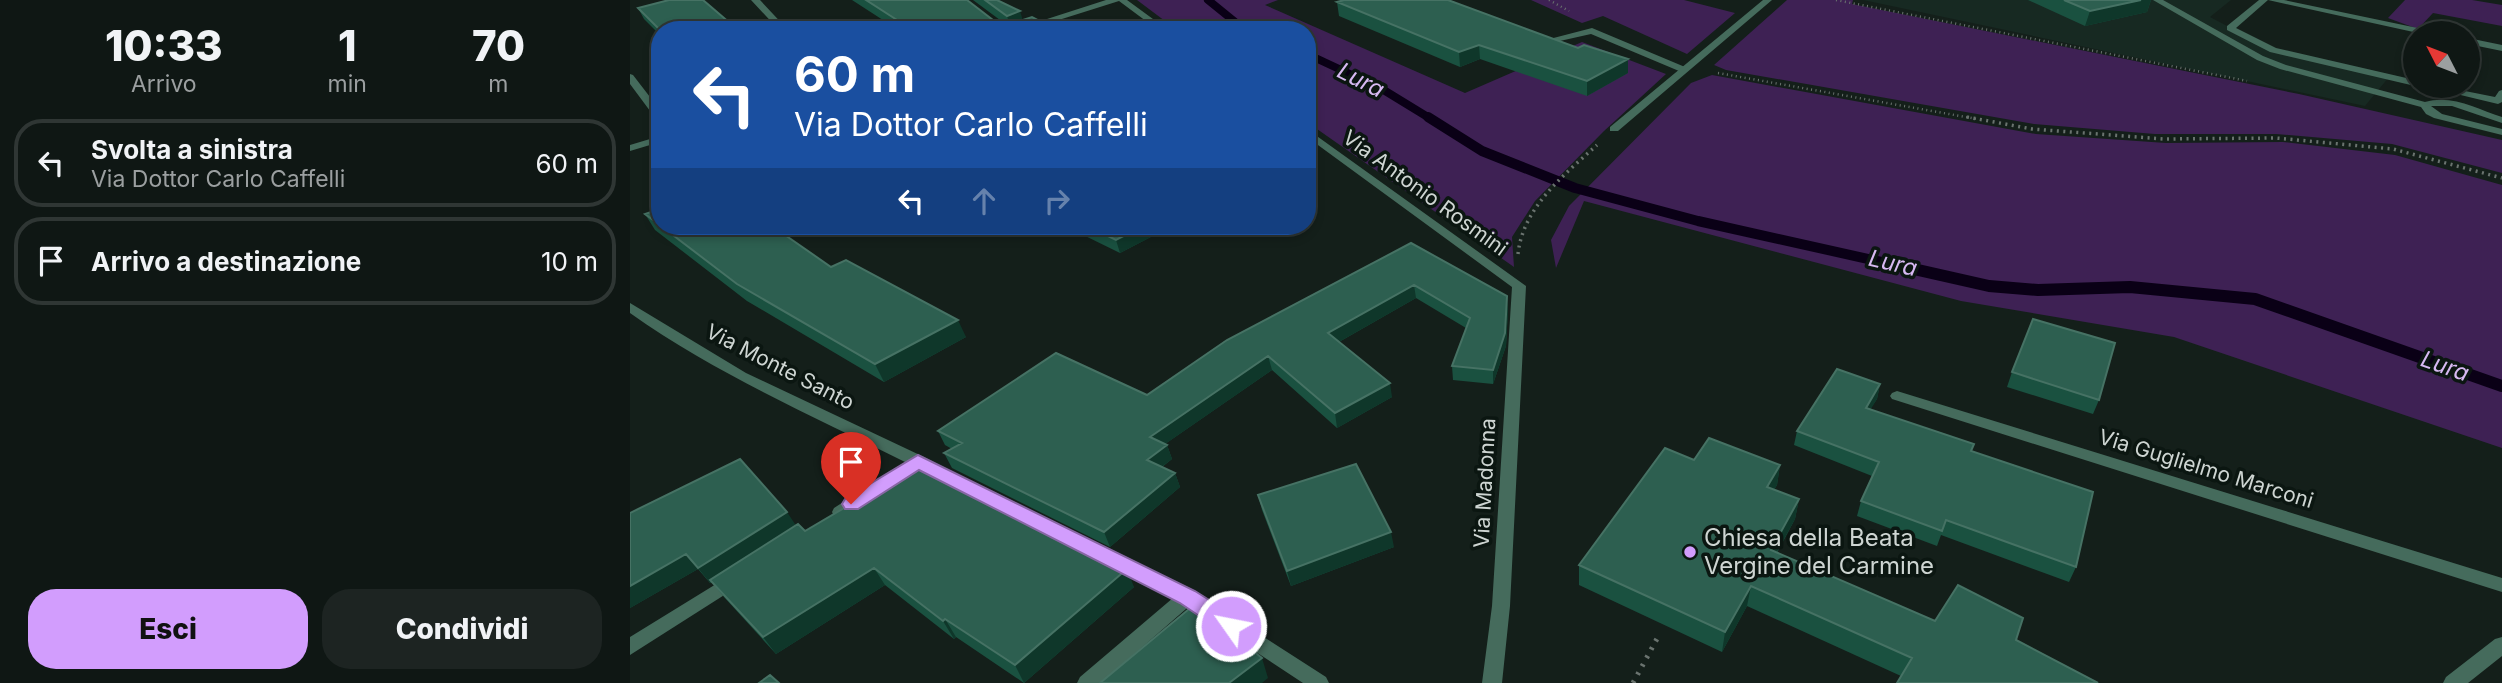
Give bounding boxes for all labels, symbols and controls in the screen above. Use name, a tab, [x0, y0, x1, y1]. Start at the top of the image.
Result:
text: 10:33	[105, 20, 223, 71]
text: 1	[338, 20, 357, 71]
text: 70	[472, 20, 525, 71]
north arrow	[2403, 21, 2480, 98]
map controls	[2403, 21, 2480, 98]
text: 60 m	[794, 45, 915, 104]
icon: left	[679, 49, 770, 140]
water label: Lura	[1333, 56, 1389, 104]
text: Arrivo	[131, 70, 197, 98]
text: min	[328, 70, 367, 98]
text: m	[488, 70, 509, 98]
text: Via Dottor Carlo Caffelli	[794, 105, 1148, 144]
street label: Via Antonio Rosmini	[1338, 125, 1512, 261]
text: Svolta a sinistra	[91, 134, 293, 165]
icon: left	[32, 144, 70, 182]
text: 60 m	[535, 148, 598, 179]
text: Via Dottor Carlo Caffelli	[91, 165, 345, 193]
icon: left	[892, 182, 930, 220]
icon: ahead	[965, 182, 1003, 220]
icon: right	[1038, 182, 1076, 220]
icon: arrive	[32, 242, 70, 280]
water label: Lura	[1866, 244, 1920, 282]
text: Arrivo a destinazione	[91, 246, 361, 277]
text: 10 m	[541, 246, 598, 277]
street label: Via Monte Santo	[702, 318, 859, 415]
water label: Lura	[2417, 345, 2473, 387]
street label: Via Madonna	[1469, 417, 1500, 549]
street label: Via Guglielmo Marconi	[2096, 424, 2316, 513]
pin	[821, 432, 881, 504]
icon: arrive	[832, 443, 870, 481]
place label: Chiesa della Beata Vergine del Carmine	[1704, 523, 1934, 580]
marker: Chiesa della Beata Vergine del Carmine	[1682, 544, 1698, 560]
button: Esci	[28, 589, 308, 669]
button: Condividi	[322, 589, 602, 669]
position arrow	[1194, 589, 1268, 663]

